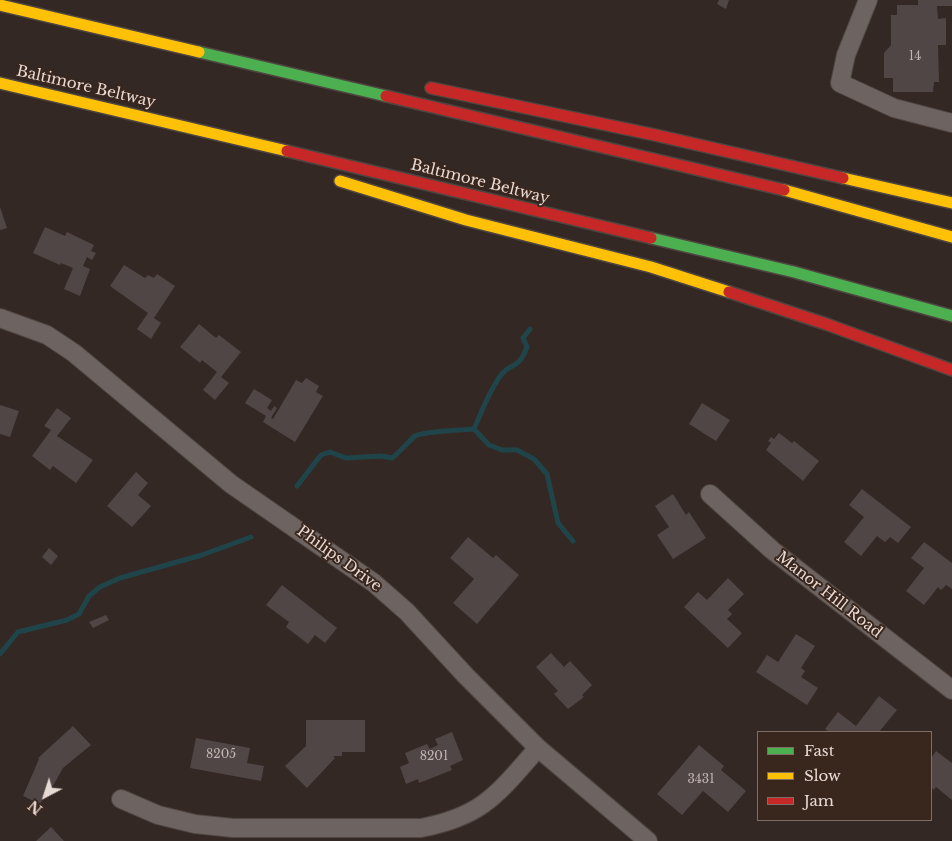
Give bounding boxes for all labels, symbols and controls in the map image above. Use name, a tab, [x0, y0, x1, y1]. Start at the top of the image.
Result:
house number: 14	[909, 50, 921, 64]
street label: Baltimore Beltway	[15, 62, 157, 112]
street label: Baltimore Beltway	[409, 156, 551, 208]
street label: Philips Drive	[293, 522, 385, 596]
street label: Manor Hill Road	[773, 548, 885, 642]
legend	[757, 731, 932, 821]
text: Fast	[804, 741, 834, 760]
house number: 8205	[206, 748, 236, 762]
house number: 8201	[420, 750, 448, 764]
text: Slow	[804, 766, 841, 785]
north arrow	[20, 771, 70, 821]
house number: 3431	[687, 773, 715, 787]
text: Jam	[804, 791, 834, 810]
text: N	[25, 796, 46, 819]

